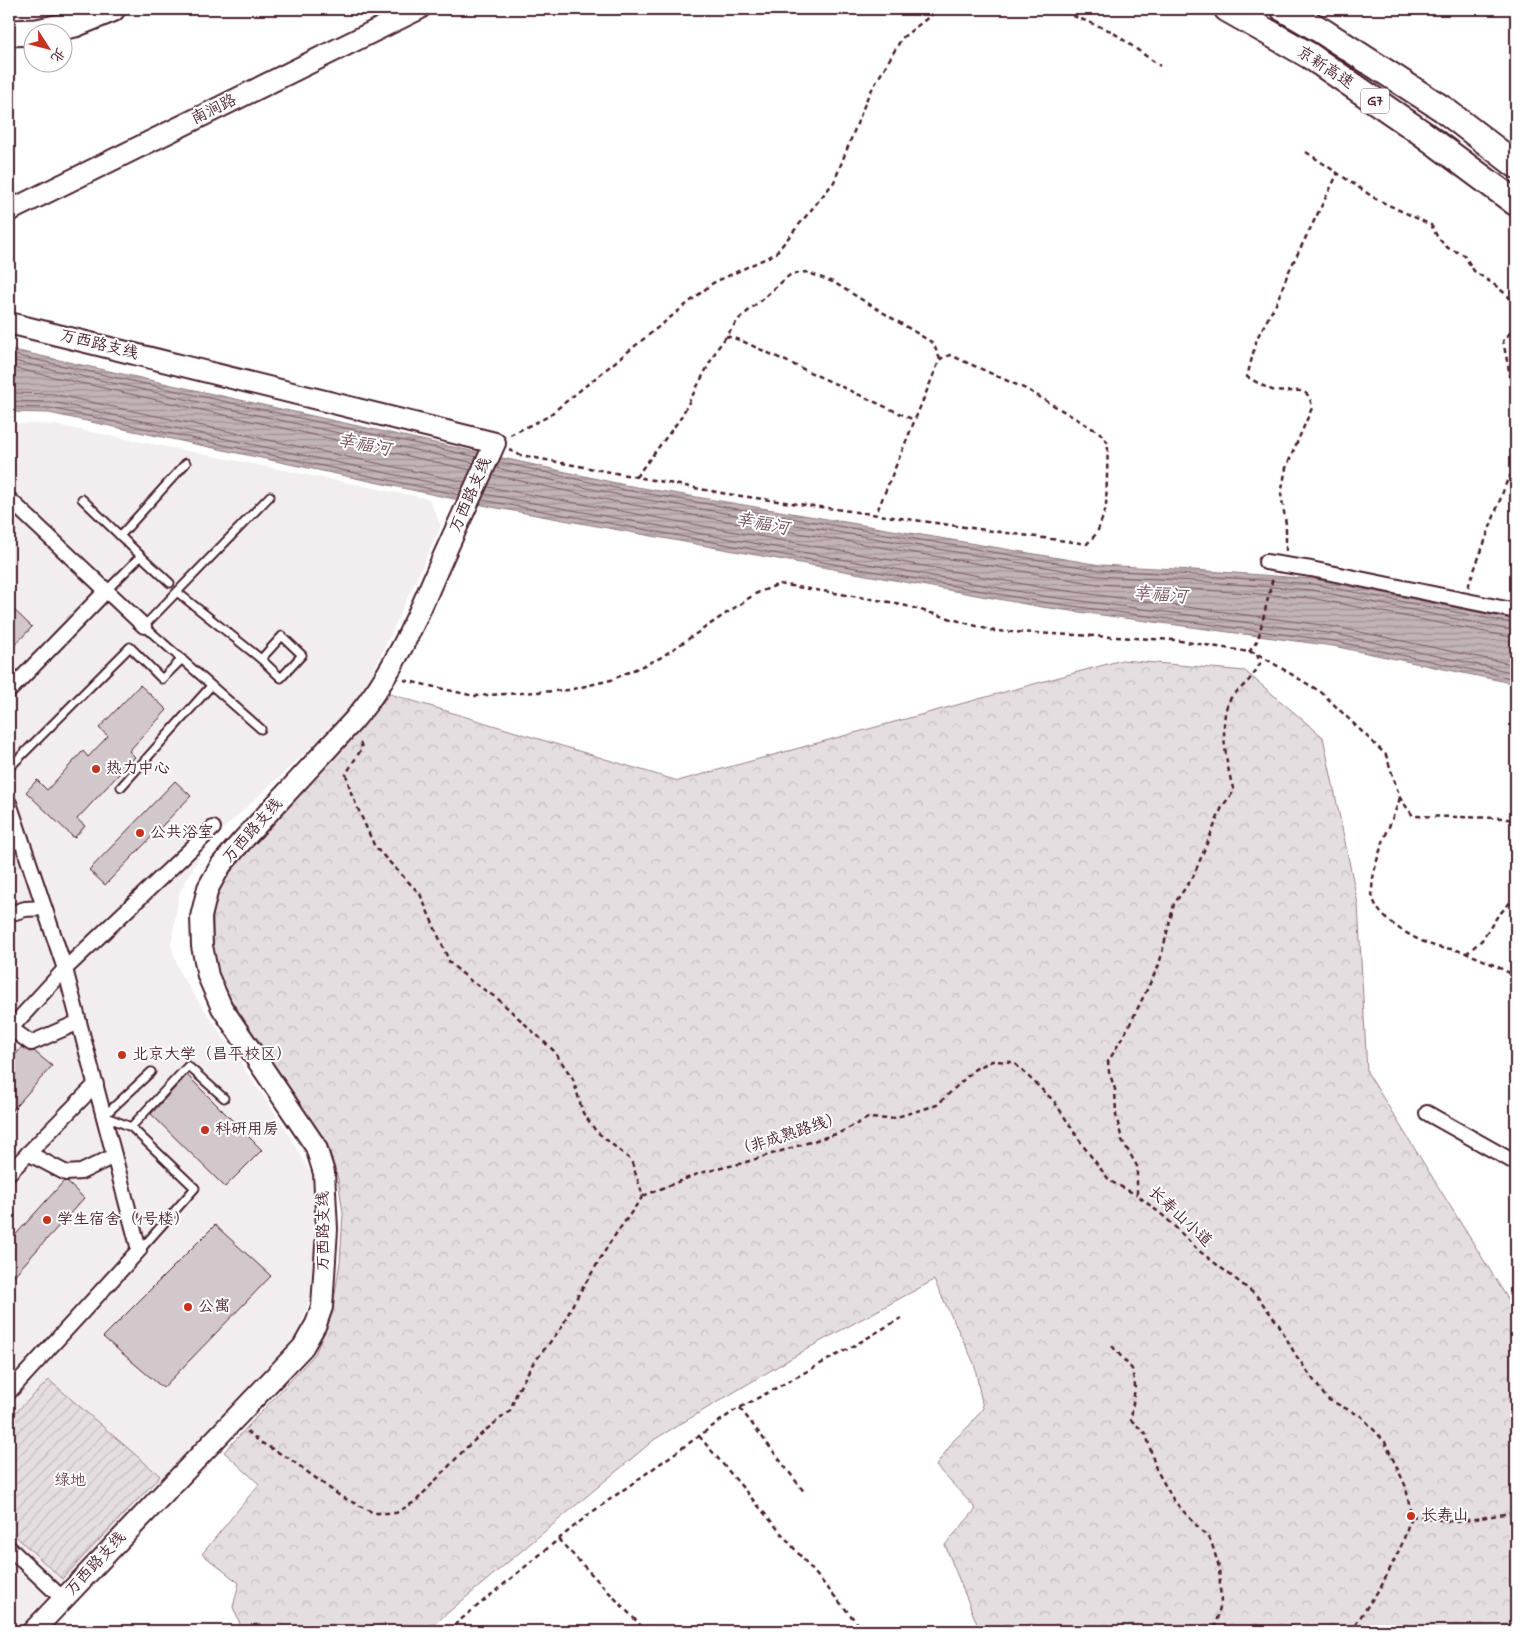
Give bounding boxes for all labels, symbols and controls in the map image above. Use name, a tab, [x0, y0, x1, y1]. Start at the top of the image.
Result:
north arrow	[22, 22, 72, 72]
street label: 京新高速	[1292, 41, 1358, 95]
text: 北	[45, 43, 70, 67]
road number: G7	[1361, 88, 1389, 114]
street label: 南涧路	[187, 89, 241, 131]
street label: 万西路支线	[57, 324, 141, 366]
water label: 幸福河	[335, 428, 396, 464]
street label: 万西路支线	[444, 454, 498, 536]
water label: 幸福河	[733, 507, 794, 543]
water label: 幸福河	[1132, 581, 1191, 612]
place label: 热力中心	[106, 757, 170, 781]
marker: 热力中心	[90, 763, 102, 775]
street label: 万西路支线	[217, 793, 289, 869]
place label: 公共浴室	[150, 821, 214, 845]
marker: 公共浴室	[134, 827, 146, 839]
place label: 北京大学（昌平校区）	[132, 1043, 292, 1067]
marker: 北京大学（昌平校区）	[116, 1049, 128, 1061]
street label: （非成熟路线）	[732, 1106, 846, 1164]
place label: 科研用房	[215, 1118, 279, 1142]
marker: 科研用房	[199, 1124, 211, 1136]
street label: 长寿山小道	[1143, 1181, 1217, 1253]
street label: 万西路支线	[312, 1191, 336, 1271]
place label: 学生宿舍（1号楼）	[57, 1208, 190, 1232]
marker: 学生宿舍（1号楼）	[41, 1214, 53, 1226]
place label: 公寓	[198, 1295, 230, 1319]
marker: 公寓	[182, 1301, 194, 1313]
park label: 绿地	[54, 1469, 86, 1493]
place label: 长寿山	[1421, 1504, 1469, 1528]
marker: 长寿山	[1405, 1510, 1417, 1522]
street label: 万西路支线	[60, 1527, 132, 1601]

